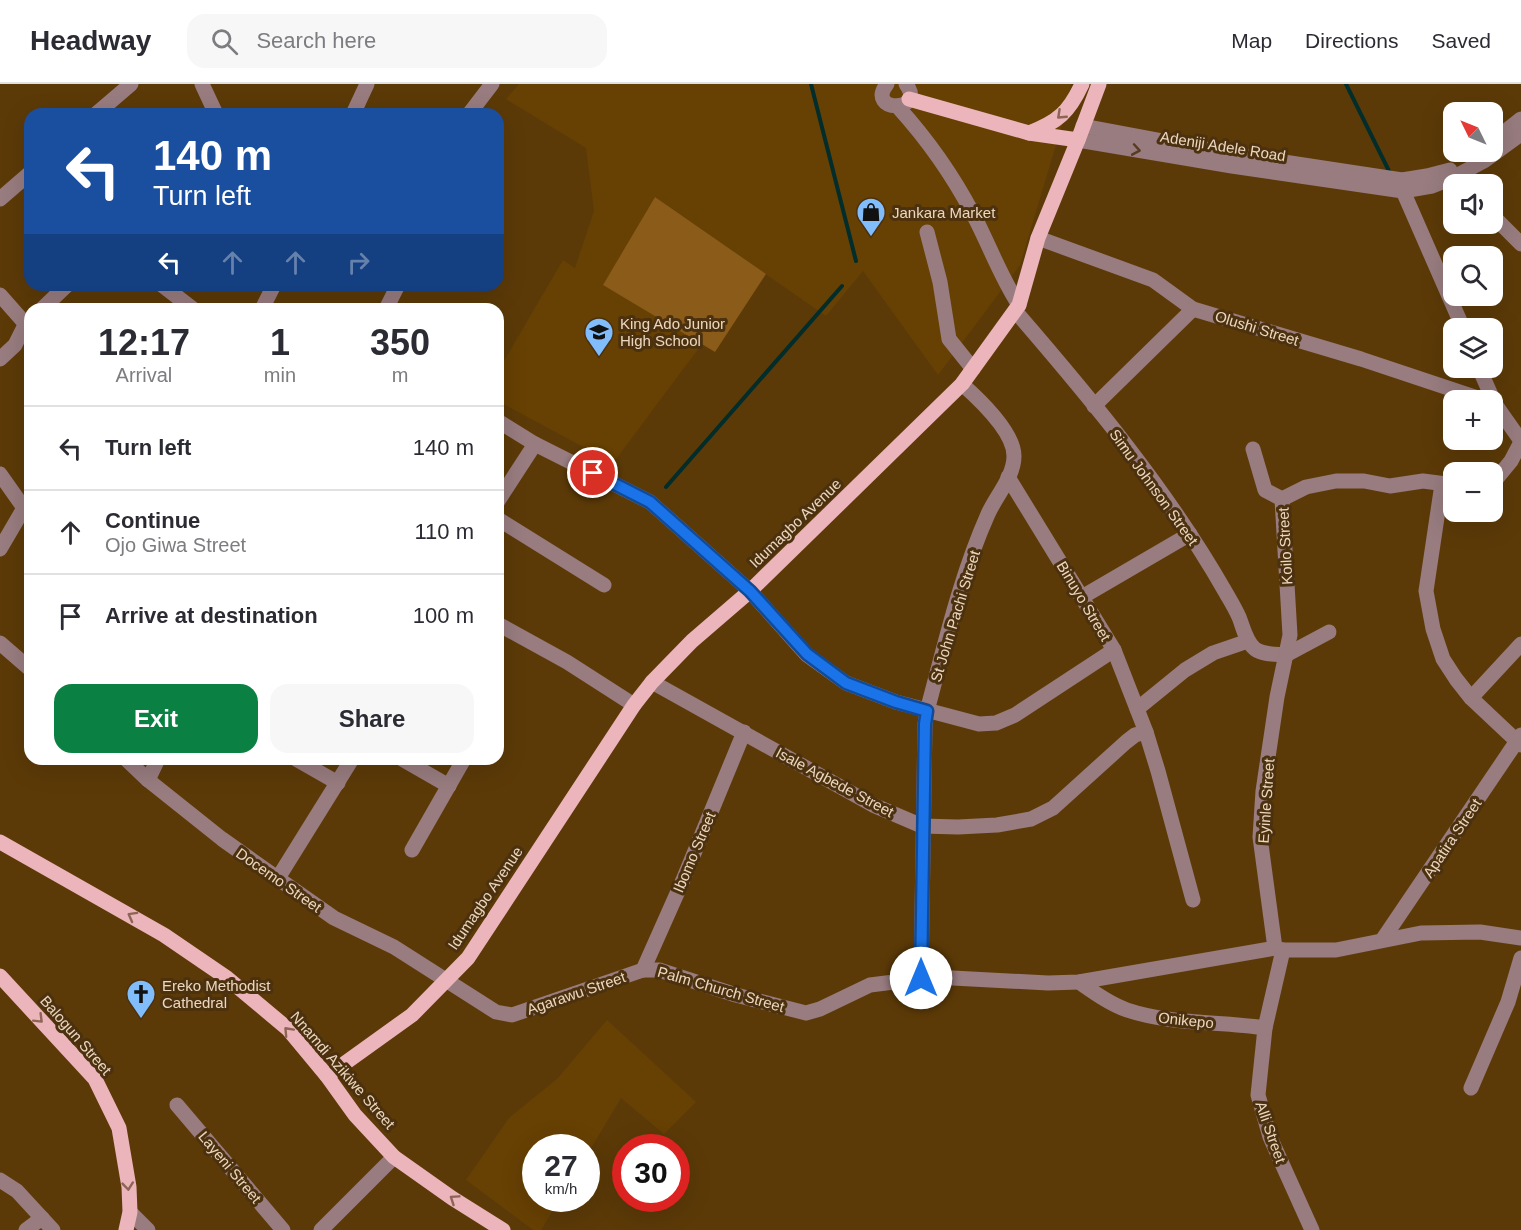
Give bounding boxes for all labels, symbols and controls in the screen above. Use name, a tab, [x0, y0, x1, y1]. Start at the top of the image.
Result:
search box	[187, 14, 607, 68]
text: Headway	[30, 25, 151, 56]
icon: search	[208, 25, 241, 58]
text: Search here	[256, 28, 376, 53]
text: Map	[1231, 29, 1272, 52]
text: Directions	[1305, 29, 1398, 52]
text: Saved	[1431, 29, 1491, 52]
north arrow	[1443, 102, 1503, 162]
map controls	[1443, 102, 1503, 522]
one-way arrow	[1058, 108, 1068, 119]
street label: Adeniji Adele Road	[1159, 128, 1287, 164]
icon: left	[54, 132, 132, 210]
text: 140 m	[153, 132, 272, 179]
one-way arrow	[1131, 143, 1141, 156]
button: sound	[1443, 174, 1503, 234]
text: Turn left	[153, 181, 251, 211]
shop icon: Jankara Market	[855, 196, 887, 238]
place label: Jankara Market	[892, 204, 996, 221]
icon: left	[153, 246, 186, 279]
icon: ahead	[216, 246, 249, 279]
icon: ahead	[279, 246, 312, 279]
icon: right	[342, 246, 375, 279]
button: search	[1443, 246, 1503, 306]
street label: Olushi Street	[1213, 307, 1302, 349]
place label: King Ado Junior High School	[620, 315, 725, 349]
school or university icon: King Ado Junior High School	[583, 316, 615, 358]
button: layers	[1443, 318, 1503, 378]
text: 12:17	[98, 322, 190, 363]
text: 1	[270, 322, 290, 363]
text: 350	[370, 322, 430, 363]
text: Arrival	[116, 364, 172, 386]
text: min	[264, 364, 296, 386]
text: m	[392, 364, 408, 386]
button: +	[1443, 390, 1503, 450]
street label: Simu Johnson Street	[1106, 426, 1202, 549]
icon: left	[54, 432, 87, 465]
text: Turn left	[105, 435, 191, 460]
text: 140 m	[413, 435, 474, 460]
pin	[567, 447, 618, 498]
icon: arrive	[576, 456, 609, 489]
button: −	[1443, 462, 1503, 522]
street label: Idumagbo Avenue	[746, 475, 844, 571]
street label: Koilo Street	[1274, 506, 1296, 585]
text: Continue	[105, 508, 200, 533]
icon: ahead	[54, 516, 87, 549]
text: 110 m	[414, 519, 474, 544]
text: Ojo Giwa Street	[105, 534, 246, 556]
street label: St John Pachi Street	[927, 547, 983, 684]
street label: Binuyo Street	[1054, 558, 1115, 645]
icon: arrive	[54, 600, 87, 633]
text: Arrive at destination	[105, 603, 318, 628]
text: 100 m	[413, 603, 474, 628]
button: Exit	[54, 684, 258, 753]
button: Share	[270, 684, 474, 753]
street label: Isale Agbede Street	[773, 744, 898, 821]
street label: Eyinle Street	[1255, 757, 1278, 844]
street label: Apatira Street	[1419, 795, 1485, 881]
street label: Ibomo Street	[669, 808, 719, 895]
street label: Idumagbo Avenue	[444, 843, 526, 953]
street label: Docemo Street	[233, 844, 326, 916]
one-way arrow	[128, 912, 138, 924]
position arrow	[889, 946, 953, 1010]
street label: Palm Church Street	[656, 963, 787, 1015]
street label: Agarawu Street	[524, 968, 628, 1018]
place label: Ereko Methodist Cathedral	[162, 977, 271, 1011]
church icon: Ereko Methodist Cathedral	[125, 978, 157, 1020]
street label: Balogun Street	[37, 992, 116, 1079]
street label: Nnamdi Azikiwe Street	[287, 1008, 399, 1133]
street label: Onikepo	[1157, 1009, 1215, 1031]
one-way arrow	[32, 1012, 43, 1023]
one-way arrow	[284, 1028, 295, 1038]
street label: Alli Street	[1253, 1099, 1290, 1166]
street label: Layeni Street	[195, 1128, 265, 1207]
speed limit sign: 30	[612, 1134, 690, 1212]
text: 27	[544, 1149, 578, 1182]
text: km/h	[545, 1180, 577, 1197]
one-way arrow	[121, 1181, 134, 1190]
one-way arrow	[449, 1195, 460, 1206]

